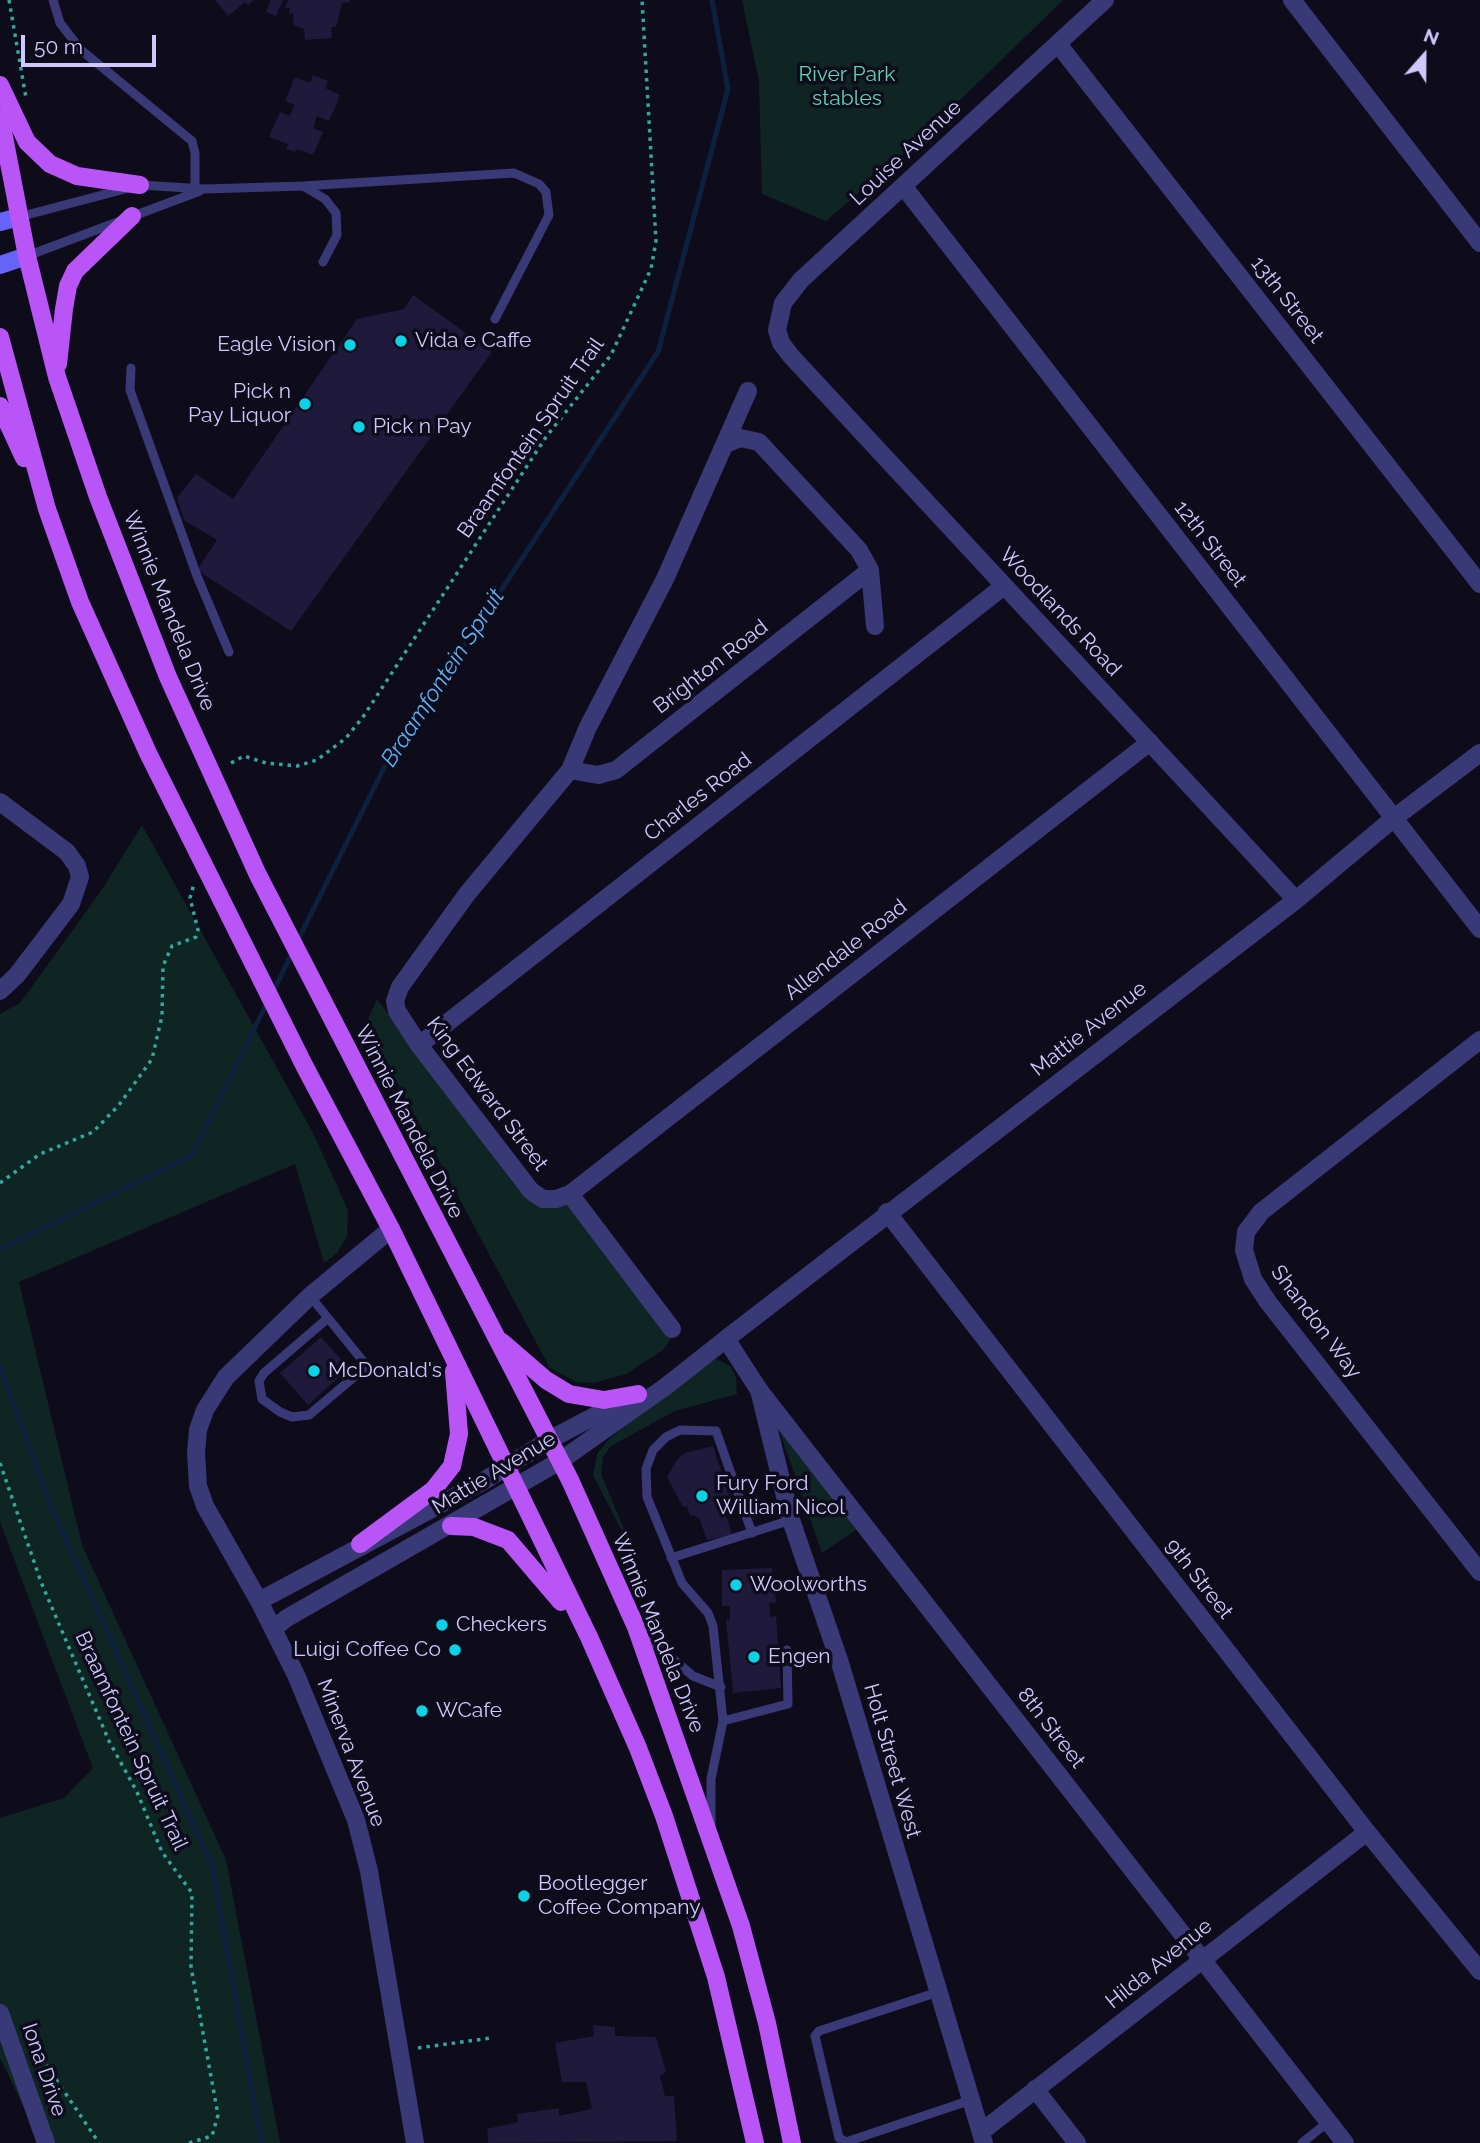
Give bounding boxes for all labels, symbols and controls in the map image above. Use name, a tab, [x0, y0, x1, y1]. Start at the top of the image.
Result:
scale bar	[24, 21, 159, 65]
north arrow	[1389, 21, 1459, 91]
text: N	[1421, 24, 1442, 49]
text: 50 m	[34, 34, 83, 59]
park label: River Park stables	[799, 62, 895, 112]
street label: Louise Avenue	[845, 95, 967, 211]
street label: 13th Street	[1245, 252, 1329, 348]
place label: Vida e Caffe	[415, 328, 531, 354]
place label: Eagle Vision	[217, 332, 336, 358]
marker: Vida e Caffe	[393, 333, 409, 349]
street label: Braamfontein Spruit Trail	[452, 333, 610, 543]
marker: Eagle Vision	[342, 337, 358, 353]
place label: Pick n Pay Liquor	[188, 379, 291, 429]
marker: Pick n Pay Liquor	[297, 396, 313, 412]
place label: Pick n Pay	[373, 414, 472, 440]
marker: Pick n Pay	[351, 419, 367, 435]
street label: 12th Street	[1168, 496, 1252, 592]
street label: Winnie Mandela Drive	[117, 507, 221, 715]
street label: Woodlands Road	[994, 542, 1126, 682]
water label: Braamfontein Spruit	[375, 584, 511, 772]
street label: Brighton Road	[649, 614, 773, 720]
street label: Charles Road	[639, 747, 757, 847]
street label: Allendale Road	[780, 894, 912, 1006]
street label: Mattie Avenue	[1026, 976, 1152, 1082]
street label: King Edward Street	[421, 1012, 553, 1176]
street label: Winnie Mandela Drive	[349, 1021, 469, 1223]
street label: Shandon Way	[1265, 1260, 1367, 1384]
place label: McDonald's	[328, 1358, 442, 1384]
marker: McDonald's	[306, 1363, 322, 1379]
street label: Mattie Avenue	[428, 1426, 560, 1520]
place label: Fury Ford William Nicol	[716, 1471, 845, 1521]
marker: Fury Ford William Nicol	[694, 1488, 710, 1504]
street label: Winnie Mandela Drive	[606, 1529, 710, 1737]
street label: 9th Street	[1160, 1534, 1238, 1624]
place label: Woolworths	[750, 1572, 867, 1598]
marker: Woolworths	[728, 1577, 744, 1593]
place label: Checkers	[456, 1612, 547, 1638]
marker: Checkers	[434, 1617, 450, 1633]
street label: Braamfontein Spruit Trail	[69, 1628, 193, 1854]
place label: Luigi Coffee Co	[293, 1637, 441, 1663]
marker: Luigi Coffee Co	[447, 1642, 463, 1658]
place label: Engen	[768, 1644, 830, 1670]
marker: Engen	[746, 1649, 762, 1665]
street label: Minerva Avenue	[311, 1676, 391, 1830]
street label: Holt Street West	[858, 1681, 926, 1841]
street label: 8th Street	[1012, 1683, 1090, 1773]
place label: WCafe	[436, 1698, 502, 1724]
marker: WCafe	[414, 1703, 430, 1719]
place label: Bootlegger Coffee Company	[538, 1871, 701, 1921]
marker: Bootlegger Coffee Company	[516, 1888, 532, 1904]
street label: Hilda Avenue	[1101, 1914, 1217, 2014]
street label: Iona Drive	[16, 2020, 72, 2120]

